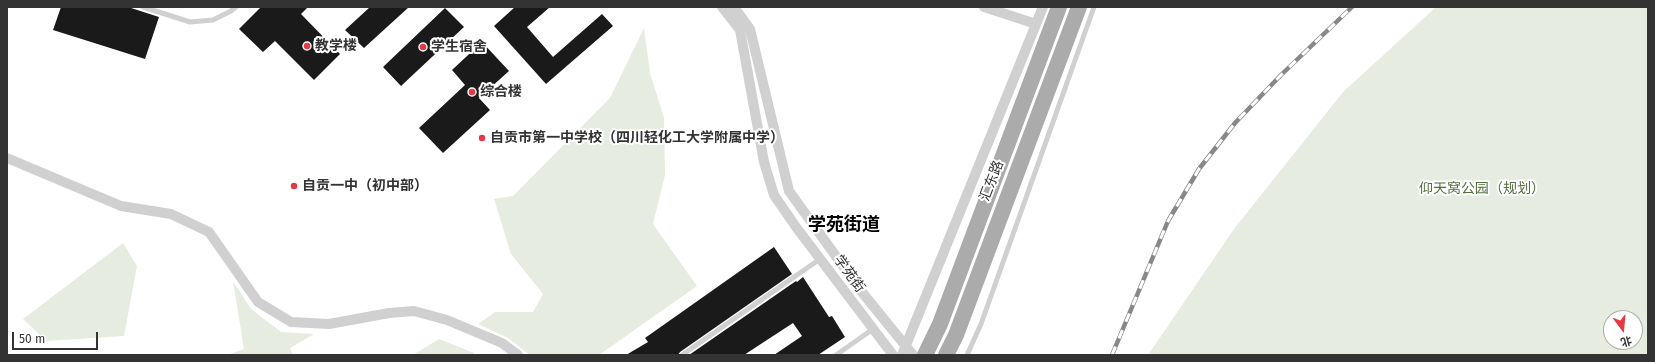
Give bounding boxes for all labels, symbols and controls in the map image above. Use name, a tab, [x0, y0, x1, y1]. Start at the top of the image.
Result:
place label: 教学楼	[315, 38, 357, 54]
place label: 学生宿舍	[431, 39, 487, 55]
marker: 教学楼	[302, 41, 312, 51]
marker: 学生宿舍	[418, 42, 428, 52]
place label: 综合楼	[480, 84, 522, 100]
marker: 综合楼	[467, 87, 477, 97]
place label: 自贡市第一中学校（四川轻化工大学附属中学）	[490, 130, 784, 146]
marker: 自贡市第一中学校（四川轻化工大学附属中学）	[477, 133, 487, 143]
street label: 汇东路	[977, 158, 1007, 204]
place label: 自贡一中（初中部）	[302, 178, 428, 194]
marker: 自贡一中（初中部）	[289, 181, 299, 191]
park label: 仰天窝公园（规划）	[1419, 181, 1545, 197]
district label: 学苑街道	[808, 214, 880, 236]
street label: 学苑街	[830, 252, 868, 296]
north arrow	[1603, 310, 1643, 350]
scale bar	[14, 324, 100, 350]
text: 50 m	[19, 332, 45, 346]
text: 北	[1619, 333, 1633, 349]

